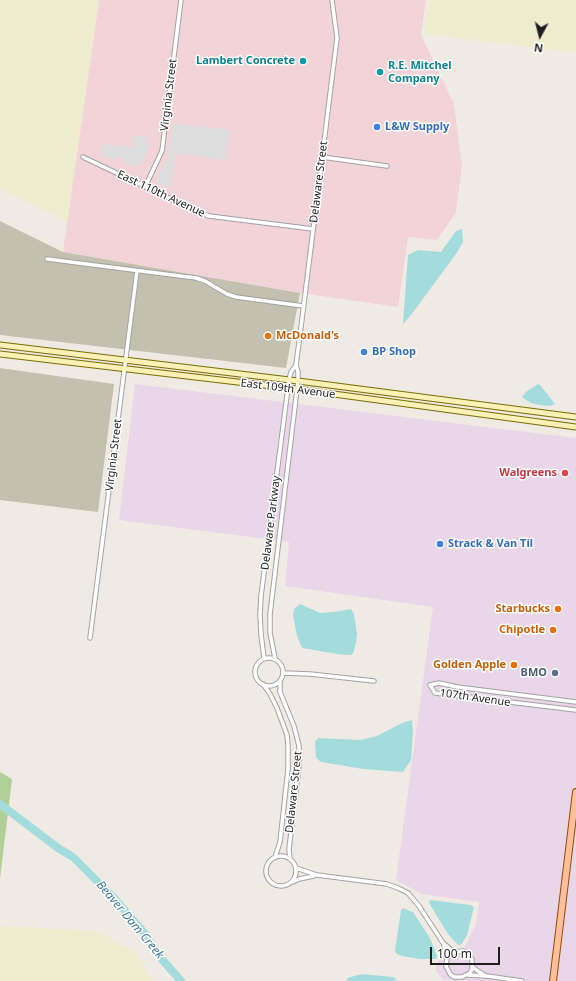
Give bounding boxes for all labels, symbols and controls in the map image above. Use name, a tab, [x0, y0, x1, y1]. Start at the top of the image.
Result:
north arrow	[520, 16, 560, 56]
text: N	[533, 40, 544, 56]
place label: Lambert Concrete	[196, 54, 295, 68]
marker: Lambert Concrete	[298, 56, 308, 66]
street label: Virginia Street	[158, 58, 180, 132]
place label: R.E. Mitchel Company	[388, 59, 452, 85]
marker: R.E. Mitchel Company	[375, 67, 385, 77]
place label: L&W Supply	[385, 120, 449, 134]
marker: L&W Supply	[372, 122, 382, 132]
street label: Delaware Street	[307, 140, 331, 224]
street label: East 110th Avenue	[115, 168, 207, 220]
place label: McDonald's	[276, 329, 339, 343]
marker: McDonald's	[263, 331, 273, 341]
place label: BP Shop	[372, 345, 416, 359]
marker: BP Shop	[359, 347, 369, 357]
street label: East 109th Avenue	[240, 377, 336, 401]
street label: Virginia Street	[103, 418, 125, 492]
place label: Walgreens	[499, 466, 557, 480]
marker: Walgreens	[560, 468, 570, 478]
street label: Delaware Parkway	[259, 475, 283, 571]
place label: Strack & Van Til	[448, 537, 533, 551]
marker: Strack & Van Til	[435, 539, 445, 549]
place label: Starbucks	[496, 602, 550, 616]
marker: Starbucks	[553, 604, 563, 614]
place label: Chipotle	[499, 623, 545, 637]
marker: Chipotle	[548, 625, 558, 635]
place label: Golden Apple	[433, 658, 506, 672]
marker: Golden Apple	[509, 660, 519, 670]
place label: BMO	[521, 666, 547, 680]
marker: BMO	[550, 668, 560, 678]
street label: 107th Avenue	[439, 687, 511, 709]
street label: Delaware Street	[283, 750, 305, 834]
water label: Beaver Dam Creek	[93, 878, 167, 962]
scale bar	[432, 939, 502, 965]
text: 100 m	[437, 945, 472, 962]

